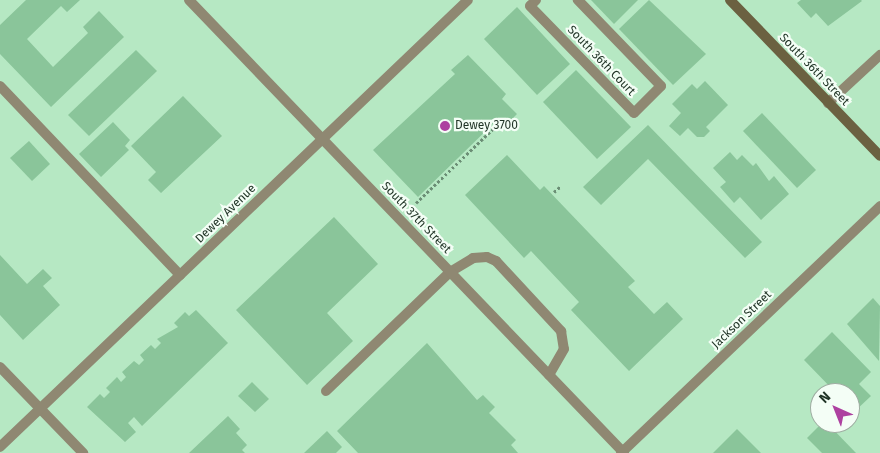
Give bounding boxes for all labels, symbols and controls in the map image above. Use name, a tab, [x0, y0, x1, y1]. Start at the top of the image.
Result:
street label: South 36th Court	[564, 23, 638, 99]
street label: South 36th Street	[776, 31, 852, 109]
place label: Dewey 3700	[455, 119, 518, 133]
marker: Dewey 3700	[439, 120, 451, 132]
street label: South 37th Street	[378, 179, 454, 257]
street label: Dewey Avenue	[193, 182, 259, 246]
street label: Jackson Street	[709, 288, 775, 352]
north arrow	[810, 383, 860, 433]
text: N	[816, 388, 834, 407]

